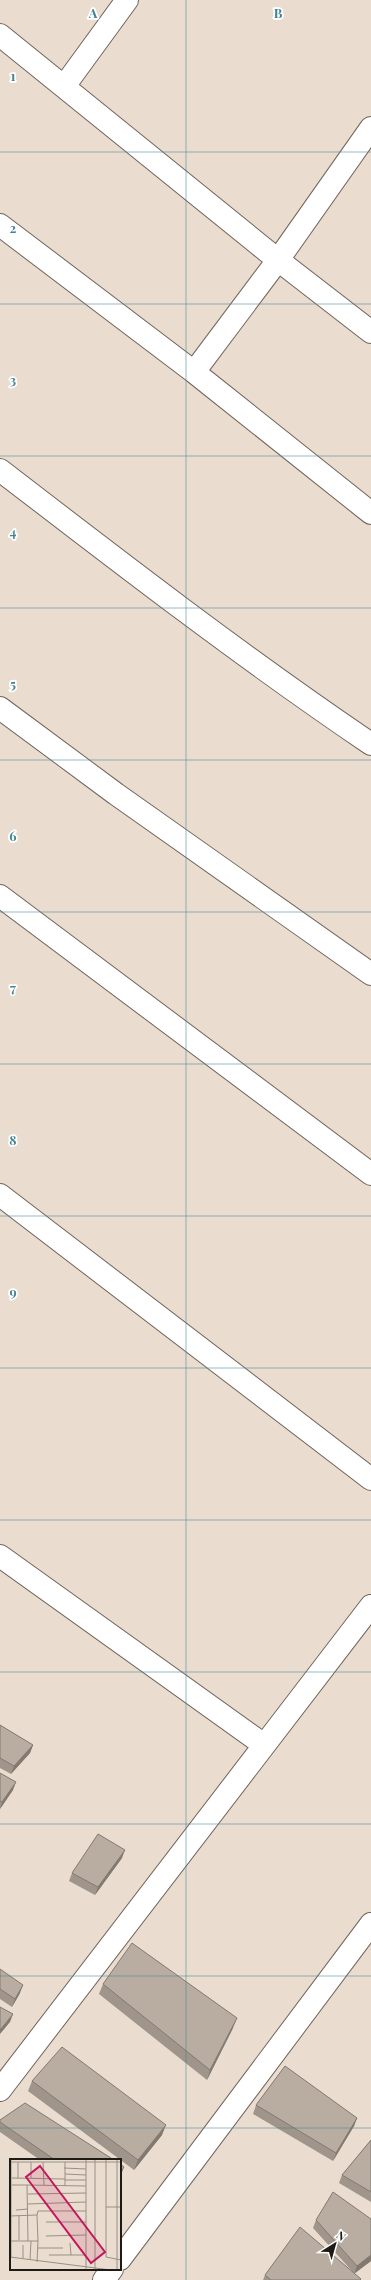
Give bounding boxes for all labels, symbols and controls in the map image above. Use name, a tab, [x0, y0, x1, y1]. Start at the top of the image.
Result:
text: A	[88, 4, 98, 21]
text: B	[274, 4, 283, 21]
text: 1	[11, 67, 16, 84]
text: 2	[10, 219, 17, 236]
text: 3	[10, 371, 16, 388]
text: 4	[10, 523, 17, 540]
text: 5	[10, 675, 16, 692]
text: 6	[9, 827, 17, 844]
text: 7	[10, 979, 16, 996]
text: 8	[9, 1131, 17, 1148]
text: 9	[9, 1283, 17, 1300]
inset map	[10, 2159, 121, 2270]
north arrow	[315, 2224, 355, 2264]
text: N	[334, 2227, 349, 2244]

